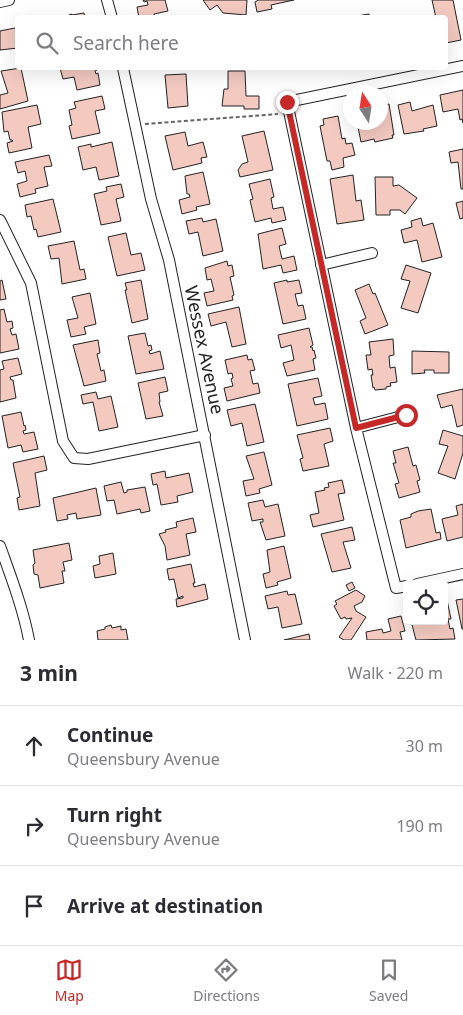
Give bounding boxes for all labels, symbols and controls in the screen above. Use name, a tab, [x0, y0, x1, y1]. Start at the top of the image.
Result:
search box	[15, 15, 448, 70]
icon: search	[33, 29, 61, 57]
text: Search here	[73, 30, 179, 56]
north arrow	[343, 85, 388, 130]
route end	[276, 91, 299, 114]
street label: Wessex Avenue	[180, 283, 230, 416]
route start	[395, 404, 418, 427]
map controls	[403, 580, 448, 625]
button: locate	[403, 580, 448, 625]
text: 3 min	[20, 659, 78, 687]
text: Walk · 220 m	[348, 662, 443, 684]
text: Continue	[67, 722, 153, 748]
icon: ahead	[20, 732, 48, 760]
text: 30 m	[406, 735, 443, 757]
text: Queensbury Avenue	[67, 748, 220, 770]
text: Turn right	[67, 802, 162, 828]
icon: right	[20, 812, 48, 840]
text: 190 m	[396, 815, 443, 837]
text: Queensbury Avenue	[67, 828, 220, 850]
icon: arrive	[20, 892, 48, 920]
text: Arrive at destination	[67, 893, 263, 919]
tab: Map	[55, 956, 84, 1005]
tab: Directions	[193, 956, 260, 1005]
tab: Saved	[369, 956, 408, 1005]

